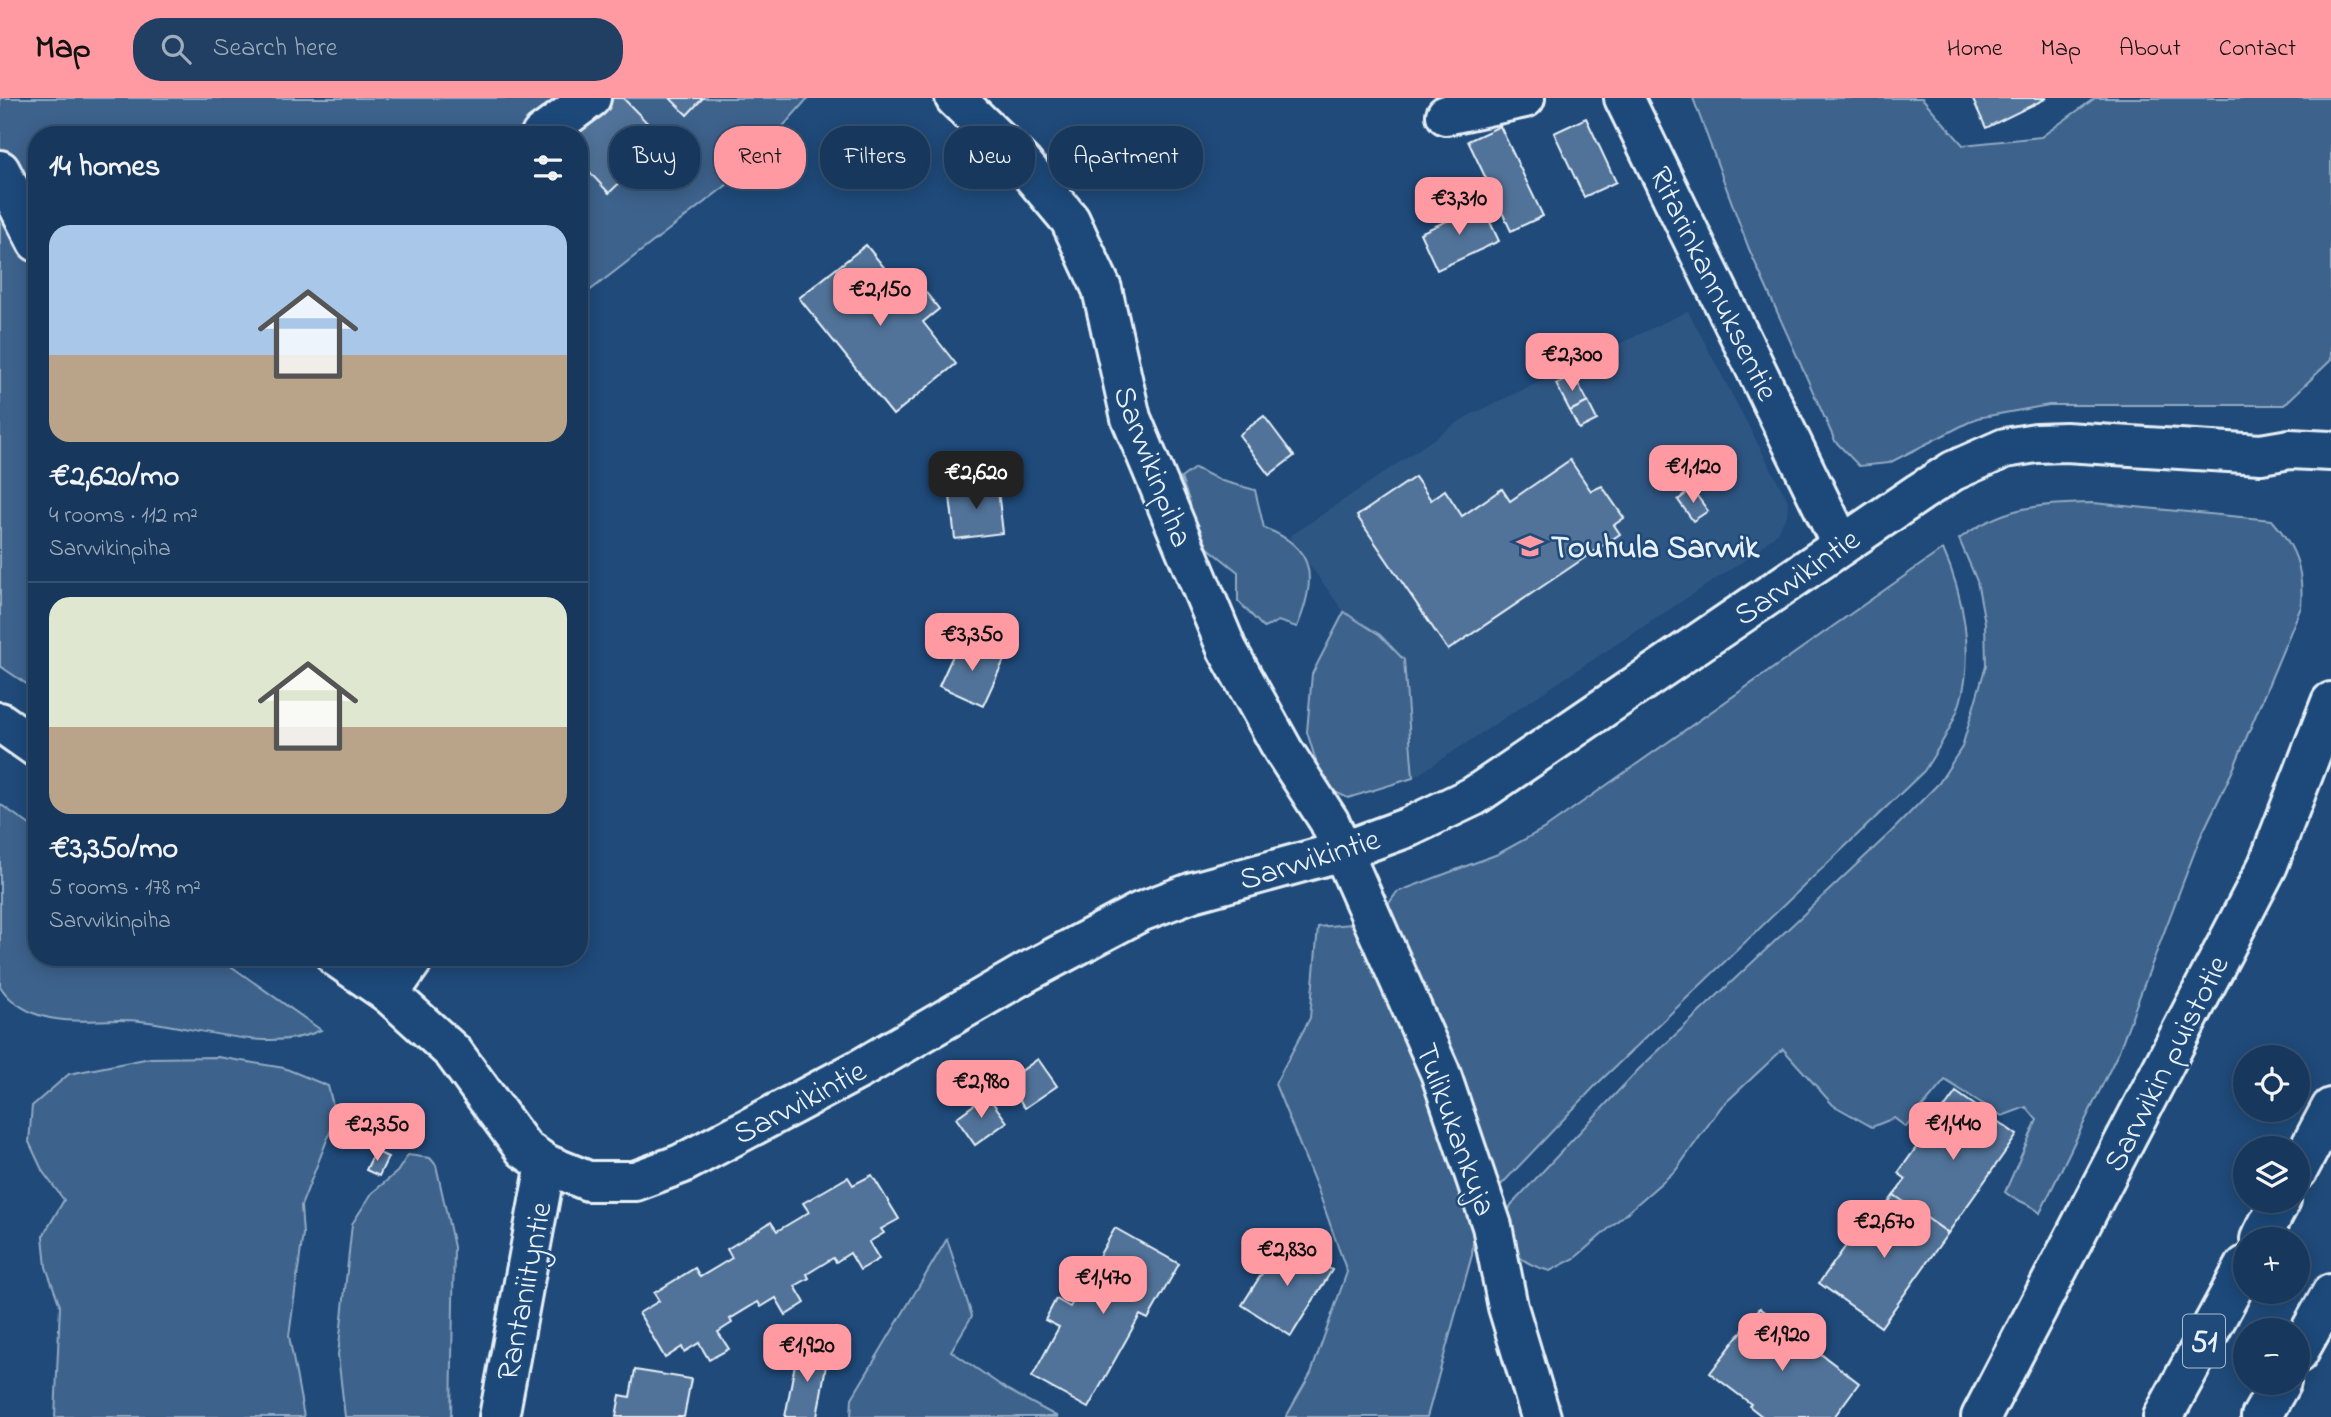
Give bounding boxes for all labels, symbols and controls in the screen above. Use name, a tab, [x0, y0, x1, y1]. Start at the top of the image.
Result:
search box	[133, 18, 623, 81]
text: Map	[35, 25, 91, 73]
icon: search	[157, 30, 195, 68]
text: Search here	[213, 30, 337, 68]
text: Home	[1947, 32, 2003, 67]
text: Map	[2041, 32, 2081, 67]
text: About	[2119, 32, 2181, 67]
text: Contact	[2219, 32, 2296, 67]
chip: Buy	[609, 126, 700, 189]
chip: Rent	[714, 126, 806, 189]
chip: Filters	[820, 126, 930, 189]
chip: New	[944, 126, 1035, 189]
chip: Apartment	[1049, 126, 1203, 189]
text: 14 homes	[49, 146, 160, 190]
icon: filters	[529, 149, 567, 187]
street label: Ritarinkannuksentie	[1635, 160, 1789, 410]
pin: €3,310	[1402, 178, 1516, 237]
text: €3,310	[1431, 183, 1487, 216]
pin: €2,150	[823, 268, 937, 328]
icon: home	[245, 271, 371, 397]
text: €2,150	[849, 274, 911, 307]
pin: €2,300	[1515, 334, 1629, 393]
text: €2,300	[1542, 339, 1602, 372]
street label: Sarvvikinpiha	[1098, 380, 1203, 555]
pin: €1,120	[1636, 446, 1750, 505]
text: €1,120	[1665, 451, 1721, 484]
pin: €2,620	[919, 452, 1033, 511]
text: €2,620/mo	[49, 456, 179, 500]
text: €2,620	[945, 457, 1007, 490]
text: 4 rooms · 112 m²	[49, 500, 198, 533]
street label: Sarvvikintie	[1725, 518, 1871, 640]
place label: Touhula Sarvvik	[1551, 526, 1760, 573]
school or university icon: Touhula Sarvvik	[1515, 531, 1545, 561]
text: Sarvvikinpiha	[49, 533, 171, 566]
pin: €3,350	[915, 614, 1029, 673]
text: €3,350	[941, 619, 1003, 652]
icon: home	[245, 643, 371, 769]
street label: Sarvvikintie	[1234, 818, 1387, 905]
text: €3,350/mo	[49, 828, 178, 872]
text: 5 rooms · 178 m²	[49, 872, 201, 905]
text: Sarvvikinpiha	[49, 905, 171, 938]
street label: Sarvvikin puistotie	[2093, 947, 2243, 1181]
street label: Tulikukankuja	[1401, 1037, 1507, 1223]
map controls	[2233, 1045, 2310, 1395]
button: locate	[2233, 1045, 2310, 1122]
street label: Sarvvikintie	[726, 1049, 876, 1159]
pin: €2,980	[924, 1060, 1038, 1120]
text: €2,980	[953, 1066, 1009, 1099]
pin: €1,440	[1896, 1102, 2010, 1162]
pin: €2,350	[320, 1104, 434, 1163]
text: €1,440	[1925, 1108, 1981, 1141]
text: €2,350	[345, 1109, 409, 1142]
button: layers	[2233, 1136, 2310, 1213]
street label: Rantaniityntie	[486, 1198, 567, 1385]
pin: €2,670	[1827, 1200, 1941, 1260]
text: €2,670	[1854, 1206, 1914, 1239]
button: +	[2233, 1227, 2310, 1304]
pin: €2,830	[1230, 1228, 1344, 1288]
text: €2,830	[1257, 1234, 1317, 1267]
pin: €1,470	[1046, 1256, 1160, 1316]
text: €1,470	[1075, 1262, 1131, 1295]
pin: €1,920	[1725, 1314, 1839, 1373]
road number: 51	[2183, 1315, 2225, 1368]
button: −	[2233, 1318, 2310, 1395]
text: €1,920	[1754, 1319, 1810, 1352]
pin: €1,920	[750, 1324, 864, 1384]
text: €1,920	[779, 1330, 835, 1363]

